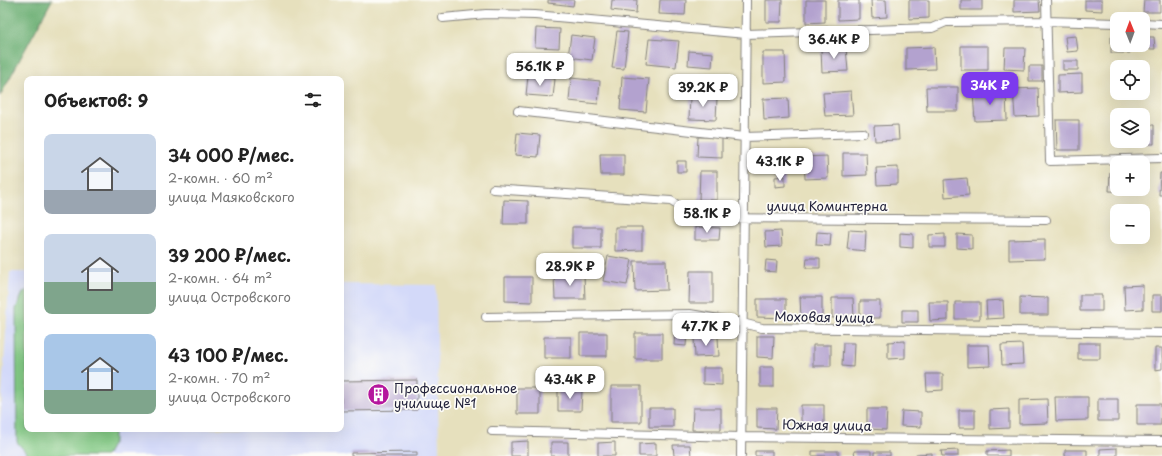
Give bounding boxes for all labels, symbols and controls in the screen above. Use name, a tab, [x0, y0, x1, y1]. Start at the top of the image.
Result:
north arrow	[1110, 12, 1150, 52]
map controls	[1110, 12, 1150, 244]
pin: 36.4K ₽	[797, 26, 871, 60]
text: 36.4K ₽	[808, 29, 860, 48]
pin: 56.1K ₽	[503, 53, 577, 87]
text: 56.1K ₽	[516, 56, 564, 75]
button: locate	[1110, 60, 1150, 100]
pin: 34K ₽	[962, 72, 1018, 106]
pin: 39.2K ₽	[666, 74, 740, 108]
text: 34K ₽	[970, 75, 1010, 94]
text: 39.2K ₽	[678, 77, 728, 96]
text: Объектов: 9	[44, 87, 148, 113]
icon: filters	[302, 89, 324, 111]
button: layers	[1110, 108, 1150, 148]
text: 34 000 ₽/мес.	[168, 142, 294, 168]
pin: 43.1K ₽	[743, 148, 817, 182]
icon: home	[76, 150, 124, 198]
text: 43.1K ₽	[756, 151, 804, 170]
button: +	[1110, 156, 1150, 196]
text: 2-комн. · 60 m²	[168, 168, 273, 187]
text: улица Маяковского	[168, 187, 295, 206]
street label: улица Коминтерна	[766, 196, 888, 215]
pin: 58.1K ₽	[670, 200, 744, 234]
text: 58.1K ₽	[683, 203, 731, 222]
button: −	[1110, 204, 1150, 244]
text: 39 200 ₽/мес.	[168, 242, 291, 268]
icon: home	[76, 250, 124, 298]
pin: 28.9K ₽	[533, 253, 607, 287]
text: 28.9K ₽	[545, 256, 595, 275]
text: 2-комн. · 64 m²	[168, 268, 272, 287]
text: улица Островского	[168, 287, 291, 306]
street label: Моховая улица	[774, 306, 875, 327]
pin: 47.7K ₽	[669, 313, 743, 347]
text: 47.7K ₽	[681, 316, 731, 335]
text: 43 100 ₽/мес.	[168, 342, 288, 368]
icon: home	[76, 350, 124, 398]
pin: 43.4K ₽	[533, 366, 607, 400]
text: 2-комн. · 70 m²	[168, 368, 271, 387]
text: 43.4K ₽	[544, 369, 596, 388]
place label: Профессиональное училище №1	[394, 378, 517, 412]
building icon: Профессиональное училище №1	[366, 382, 392, 408]
text: улица Островского	[168, 387, 291, 406]
street label: Южная улица	[782, 414, 873, 435]

